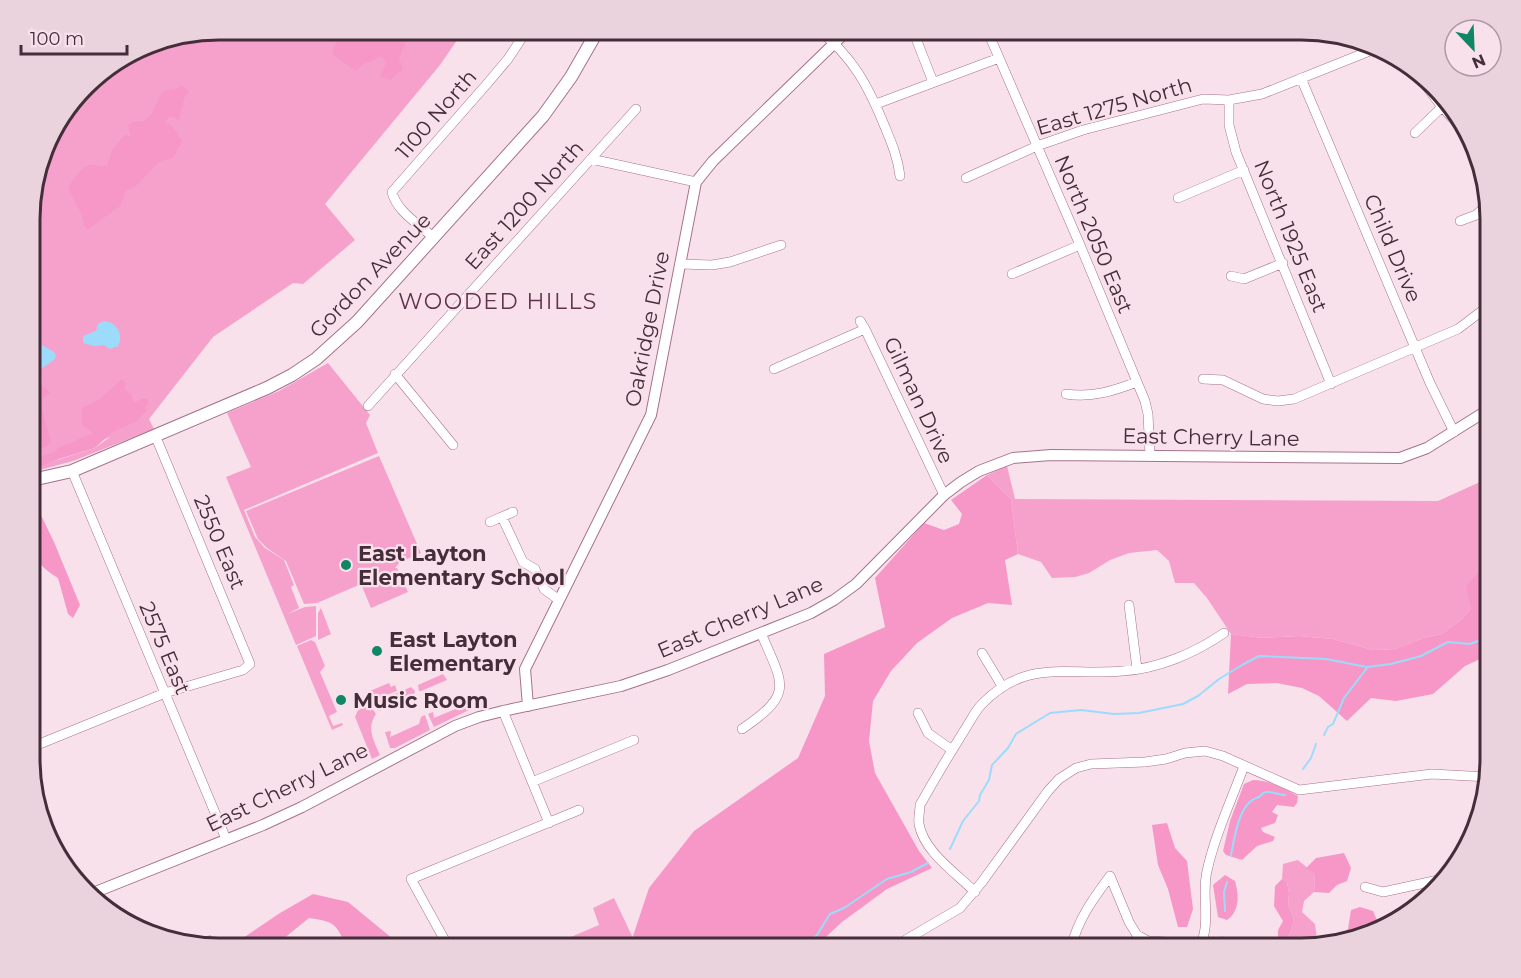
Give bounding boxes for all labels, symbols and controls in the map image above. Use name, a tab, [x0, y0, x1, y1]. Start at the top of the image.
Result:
scale bar	[21, 18, 128, 56]
north arrow	[1443, 18, 1503, 78]
text: 100 m	[30, 28, 84, 50]
text: N	[1469, 50, 1488, 73]
street label: 1100 North	[390, 64, 482, 164]
street label: East 1275 North	[1033, 72, 1195, 140]
street label: East 1200 North	[459, 135, 589, 275]
street label: North 2050 East	[1049, 151, 1139, 317]
street label: North 1925 East	[1249, 156, 1333, 316]
street label: Child Drive	[1359, 190, 1427, 306]
street label: Gordon Avenue	[304, 207, 436, 343]
street label: Oakridge Drive	[620, 249, 674, 409]
district label: WOODED HILLS	[398, 288, 598, 315]
street label: Gilman Drive	[879, 333, 959, 467]
street label: East Cherry Lane	[1122, 423, 1300, 451]
street label: 2550 East	[189, 491, 251, 593]
place label: East Layton Elementary School	[358, 541, 565, 590]
marker: East Layton Elementary School	[339, 558, 353, 572]
street label: East Cherry Lane	[653, 571, 827, 663]
street label: 2575 East	[134, 598, 196, 698]
place label: East Layton Elementary	[389, 627, 517, 676]
marker: East Layton Elementary	[370, 644, 384, 658]
place label: Music Room	[353, 688, 488, 713]
marker: Music Room	[334, 693, 348, 707]
street label: East Cherry Lane	[202, 737, 372, 837]

